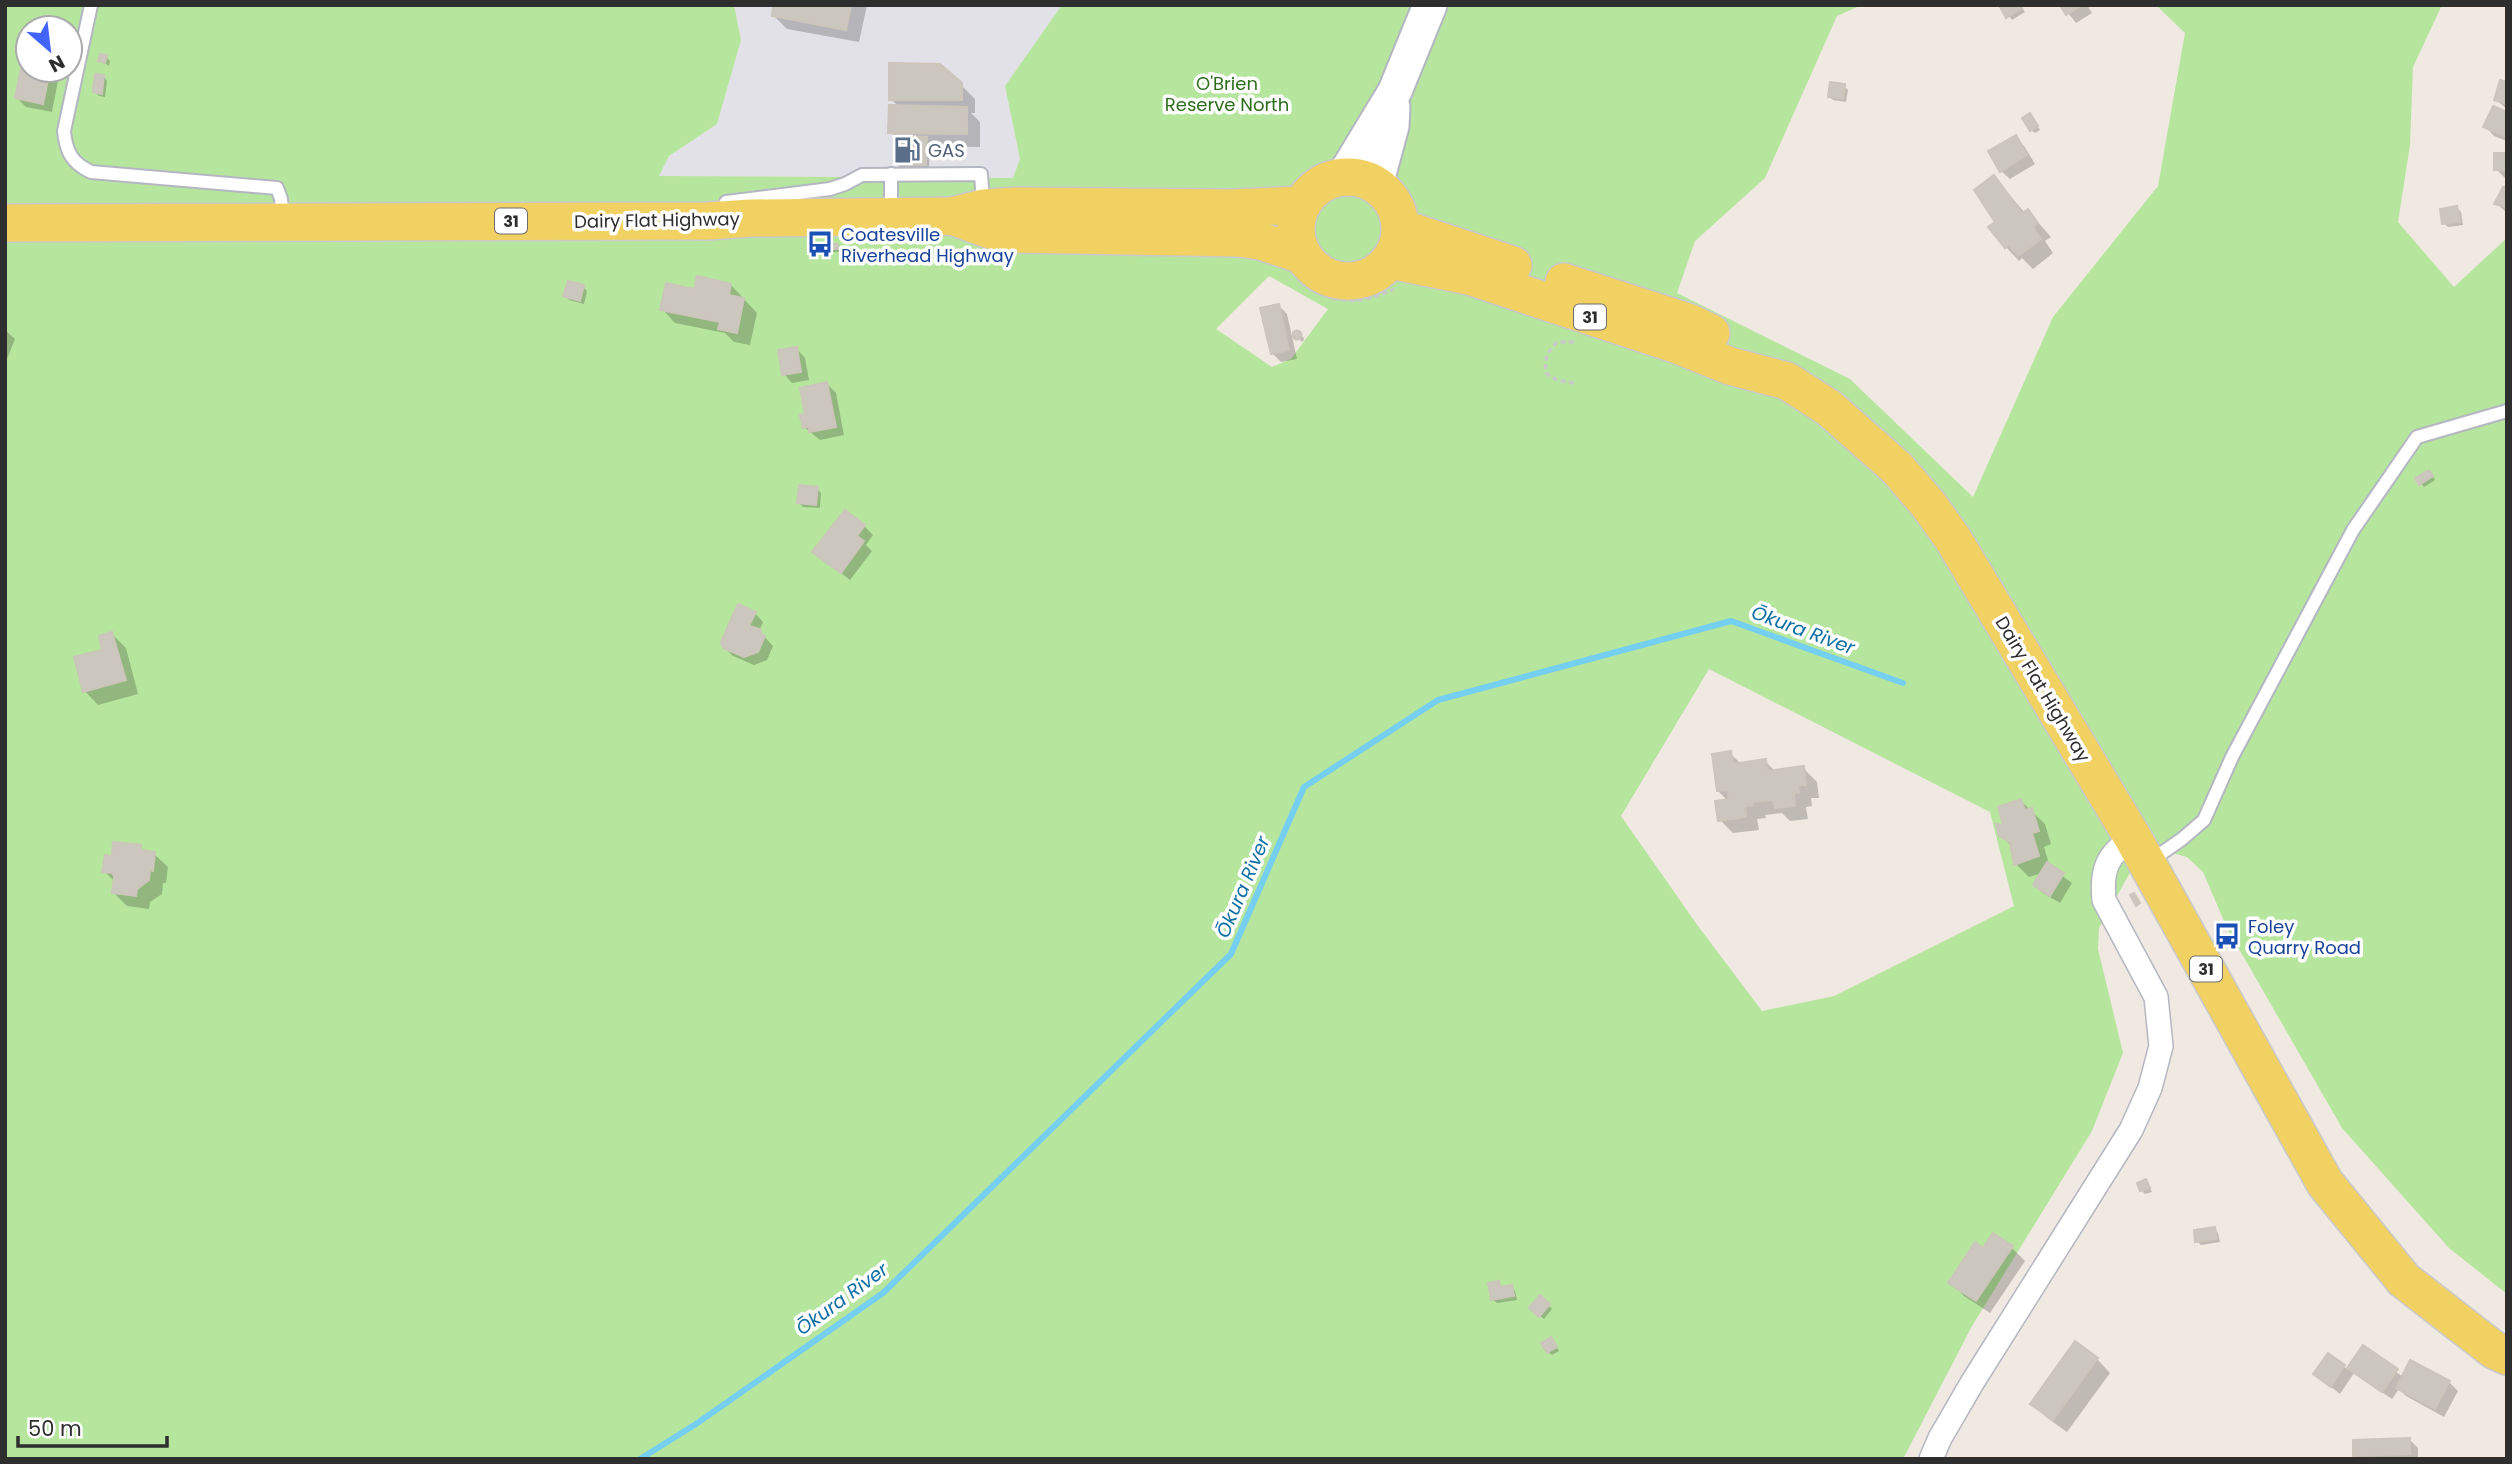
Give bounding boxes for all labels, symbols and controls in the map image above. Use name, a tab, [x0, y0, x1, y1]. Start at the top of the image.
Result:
north arrow	[14, 14, 84, 84]
text: N	[44, 48, 69, 79]
park label: O'Brien Reserve North	[1165, 71, 1289, 117]
fuel station icon: GAS	[892, 135, 922, 165]
place label: GAS	[928, 138, 965, 163]
street label: Dairy Flat Highway	[574, 206, 740, 234]
road number: 31	[495, 209, 527, 234]
place label: Coatesville Riverhead Highway	[841, 222, 1014, 268]
bus stop icon: Coatesville Riverhead Highway	[805, 229, 835, 259]
road number: 31	[1574, 304, 1606, 330]
water label: Ōkura River	[1748, 599, 1859, 662]
street label: Dairy Flat Highway	[1990, 612, 2096, 766]
water label: Ōkura River	[1209, 831, 1277, 942]
place label: Foley Quarry Road	[2248, 914, 2361, 960]
bus stop icon: Foley Quarry Road	[2212, 921, 2242, 951]
road number: 31	[2190, 956, 2222, 981]
water label: Ōkura River	[790, 1256, 894, 1342]
scale bar	[18, 1404, 166, 1448]
text: 50 m	[28, 1414, 82, 1443]

